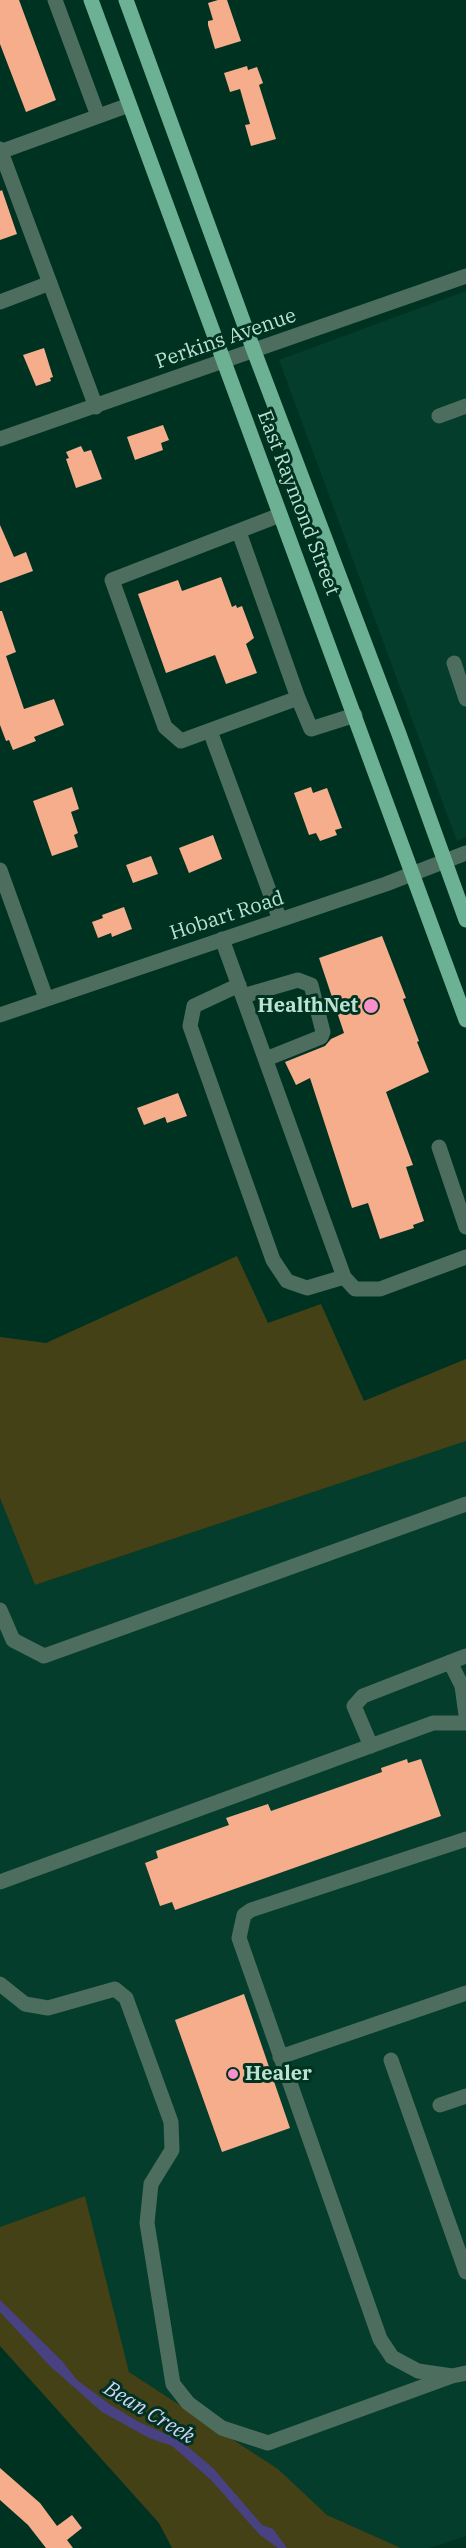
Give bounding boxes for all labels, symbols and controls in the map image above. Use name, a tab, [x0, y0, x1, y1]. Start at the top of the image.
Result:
street label: Perkins Avenue	[153, 304, 299, 374]
street label: East Raymond Street	[252, 407, 344, 599]
street label: Hobart Road	[167, 886, 287, 946]
place label: HealthNet	[258, 994, 358, 1018]
marker: HealthNet	[362, 997, 380, 1015]
place label: Healer	[245, 2062, 312, 2086]
marker: Healer	[226, 2067, 240, 2081]
water label: Bean Creek	[99, 2376, 199, 2450]

